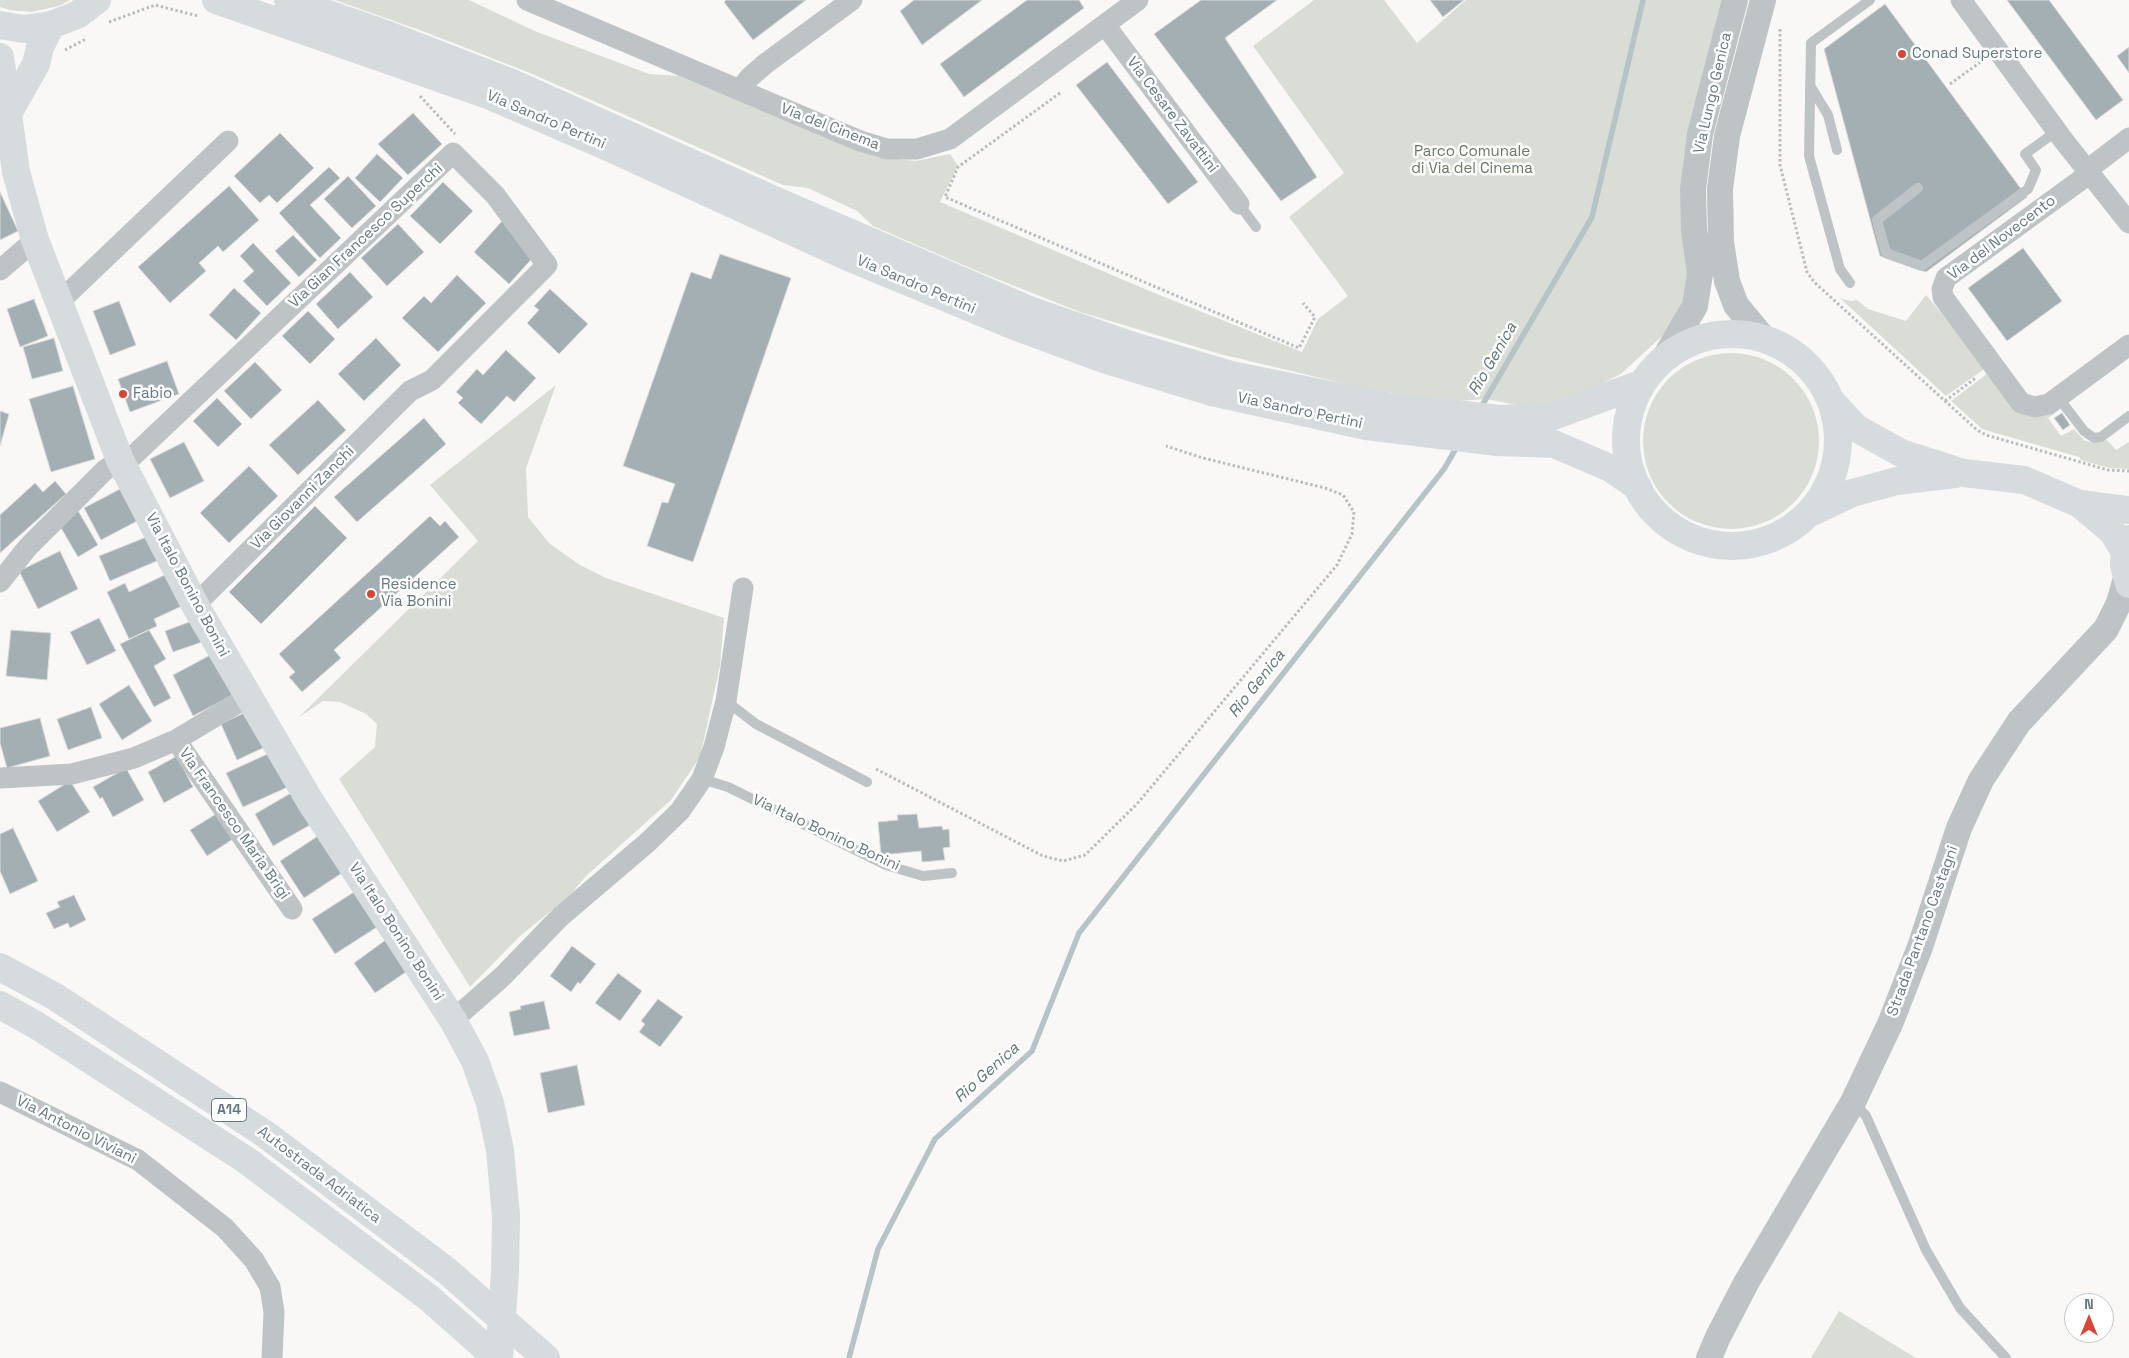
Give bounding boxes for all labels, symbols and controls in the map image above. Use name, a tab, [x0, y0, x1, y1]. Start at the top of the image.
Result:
street label: Via Lungo Genica	[1690, 31, 1736, 155]
place label: Conad Superstore	[1912, 45, 2042, 63]
marker: Conad Superstore	[1896, 48, 1908, 60]
street label: Via Cesare Zavattini	[1123, 54, 1221, 176]
street label: Via Sandro Pertini	[484, 87, 608, 153]
street label: Via del Cinema	[778, 100, 882, 154]
park label: Parco Comunale di Via del Cinema	[1411, 143, 1533, 178]
street label: Via Gian Francesco Superchi	[285, 160, 447, 312]
street label: Via del Novecento	[1945, 192, 2059, 284]
street label: Via Sandro Pertini	[854, 252, 978, 318]
water label: Rio Genica	[1465, 319, 1521, 399]
place label: Fabio	[133, 385, 172, 403]
marker: Fabio	[117, 388, 129, 400]
street label: Via Sandro Pertini	[1236, 389, 1364, 433]
street label: Via Giovanni Zanchi	[248, 443, 358, 553]
street label: Via Italo Bonino Bonini	[141, 510, 233, 660]
place label: Residence Via Bonini	[381, 576, 457, 611]
marker: Residence Via Bonini	[365, 588, 377, 600]
water label: Rio Genica	[1225, 646, 1289, 722]
street label: Via Francesco Maria Brigi	[175, 745, 293, 903]
street label: Via Italo Bonino Bonini	[749, 791, 903, 875]
street label: Strada Pantano Castagni	[1884, 843, 1962, 1019]
street label: Via Italo Bonino Bonini	[345, 860, 447, 1004]
water label: Rio Genica	[951, 1039, 1023, 1107]
street label: Via Antonio Viviani	[13, 1092, 139, 1168]
road number: A14	[212, 1098, 246, 1122]
street label: Autostrada Adriatica	[254, 1123, 384, 1227]
north arrow	[2064, 1293, 2114, 1343]
text: N	[2084, 1295, 2094, 1313]

